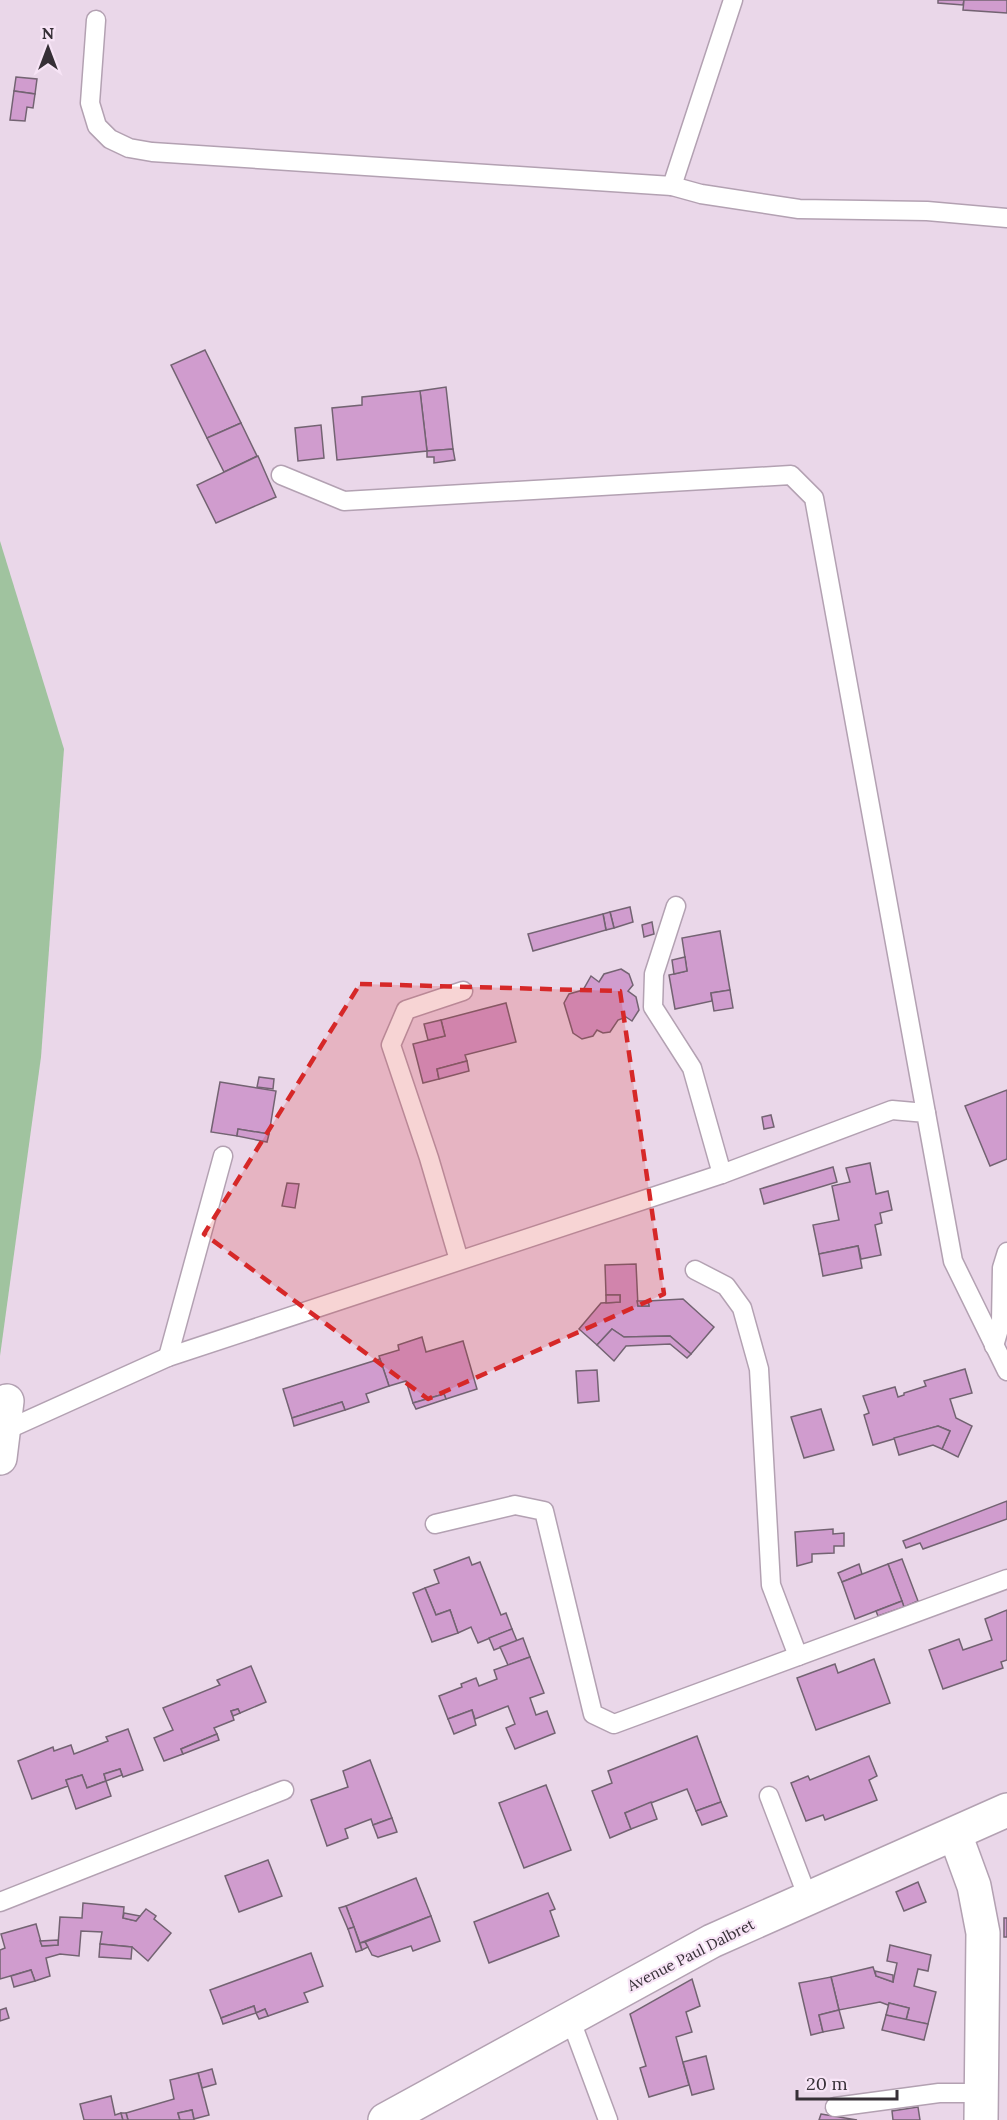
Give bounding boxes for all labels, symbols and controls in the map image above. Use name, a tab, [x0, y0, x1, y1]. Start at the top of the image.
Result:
north arrow	[18, 18, 78, 78]
text: N	[42, 23, 54, 43]
street label: Avenue Paul Dalbret	[623, 1914, 758, 1995]
scale bar	[797, 2063, 898, 2101]
text: 20 m	[806, 2072, 848, 2095]

